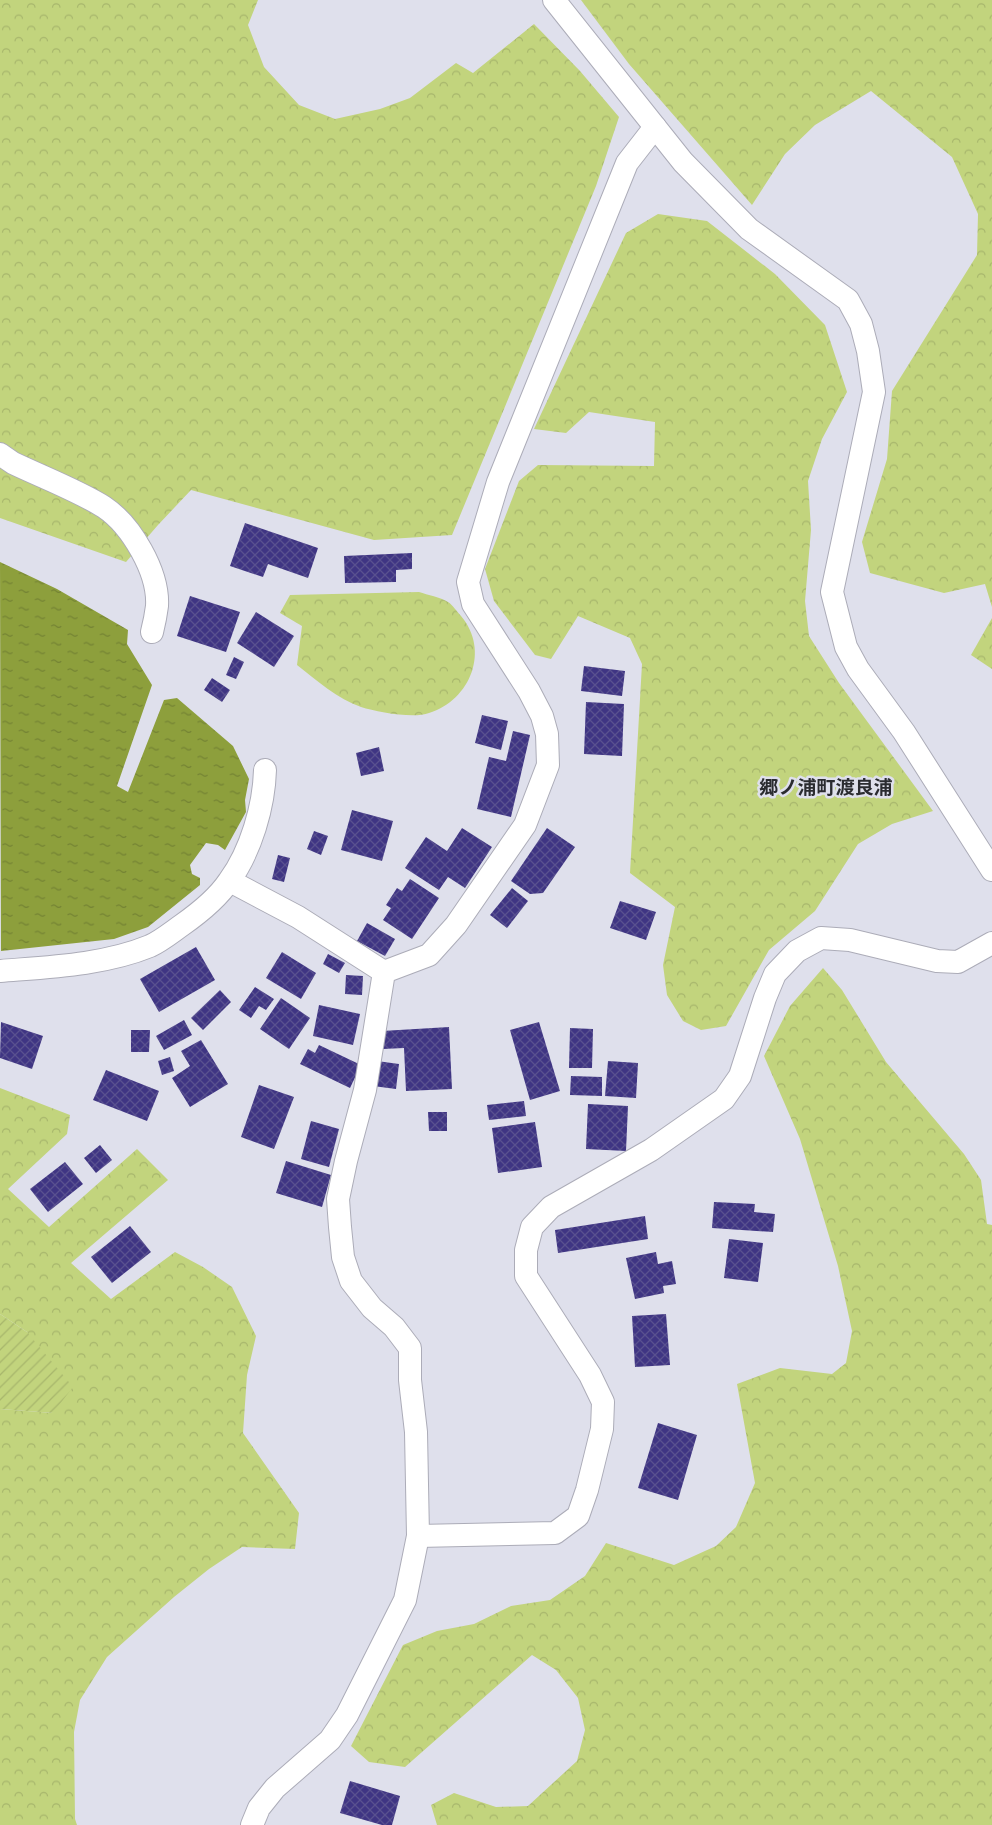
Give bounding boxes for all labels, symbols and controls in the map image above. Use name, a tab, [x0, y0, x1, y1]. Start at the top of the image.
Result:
district label: 郷ノ浦町渡良浦	[759, 776, 893, 798]

